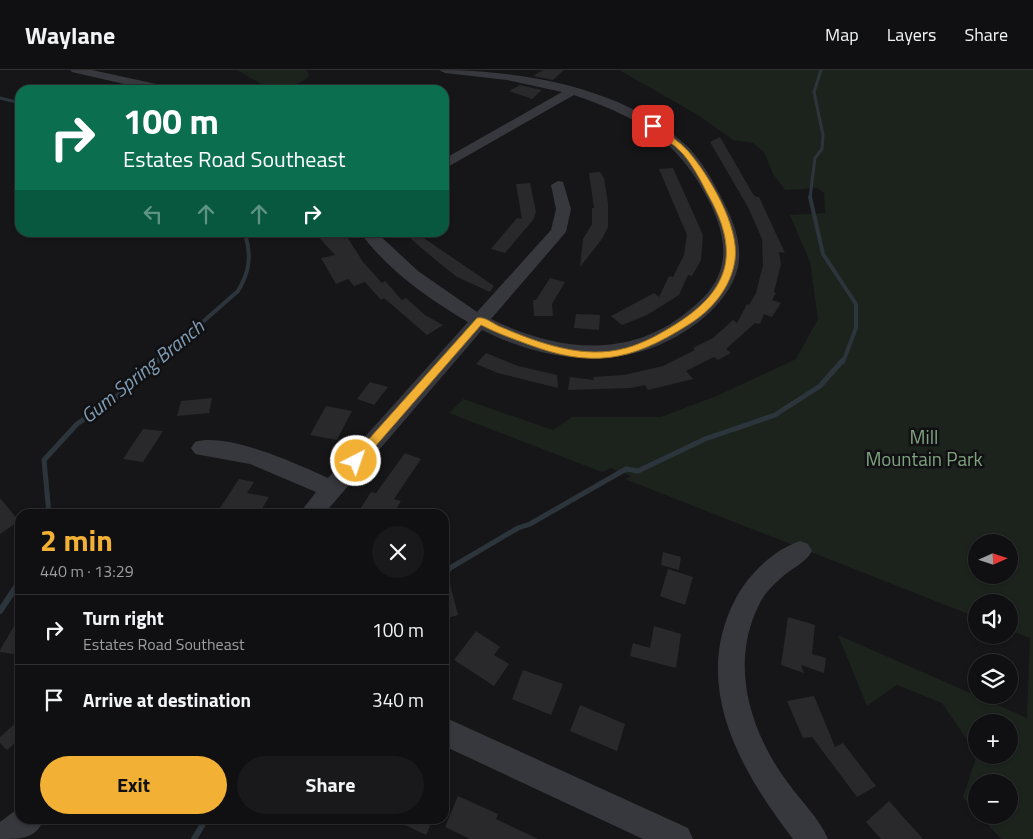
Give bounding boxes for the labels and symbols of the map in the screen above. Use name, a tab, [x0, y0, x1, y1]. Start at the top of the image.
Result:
pin	[632, 105, 674, 147]
water label: Gum Spring Branch	[74, 311, 211, 431]
park label: Mill Mountain Park	[865, 422, 983, 473]
position arrow	[329, 434, 381, 486]
north arrow	[968, 534, 1018, 584]

